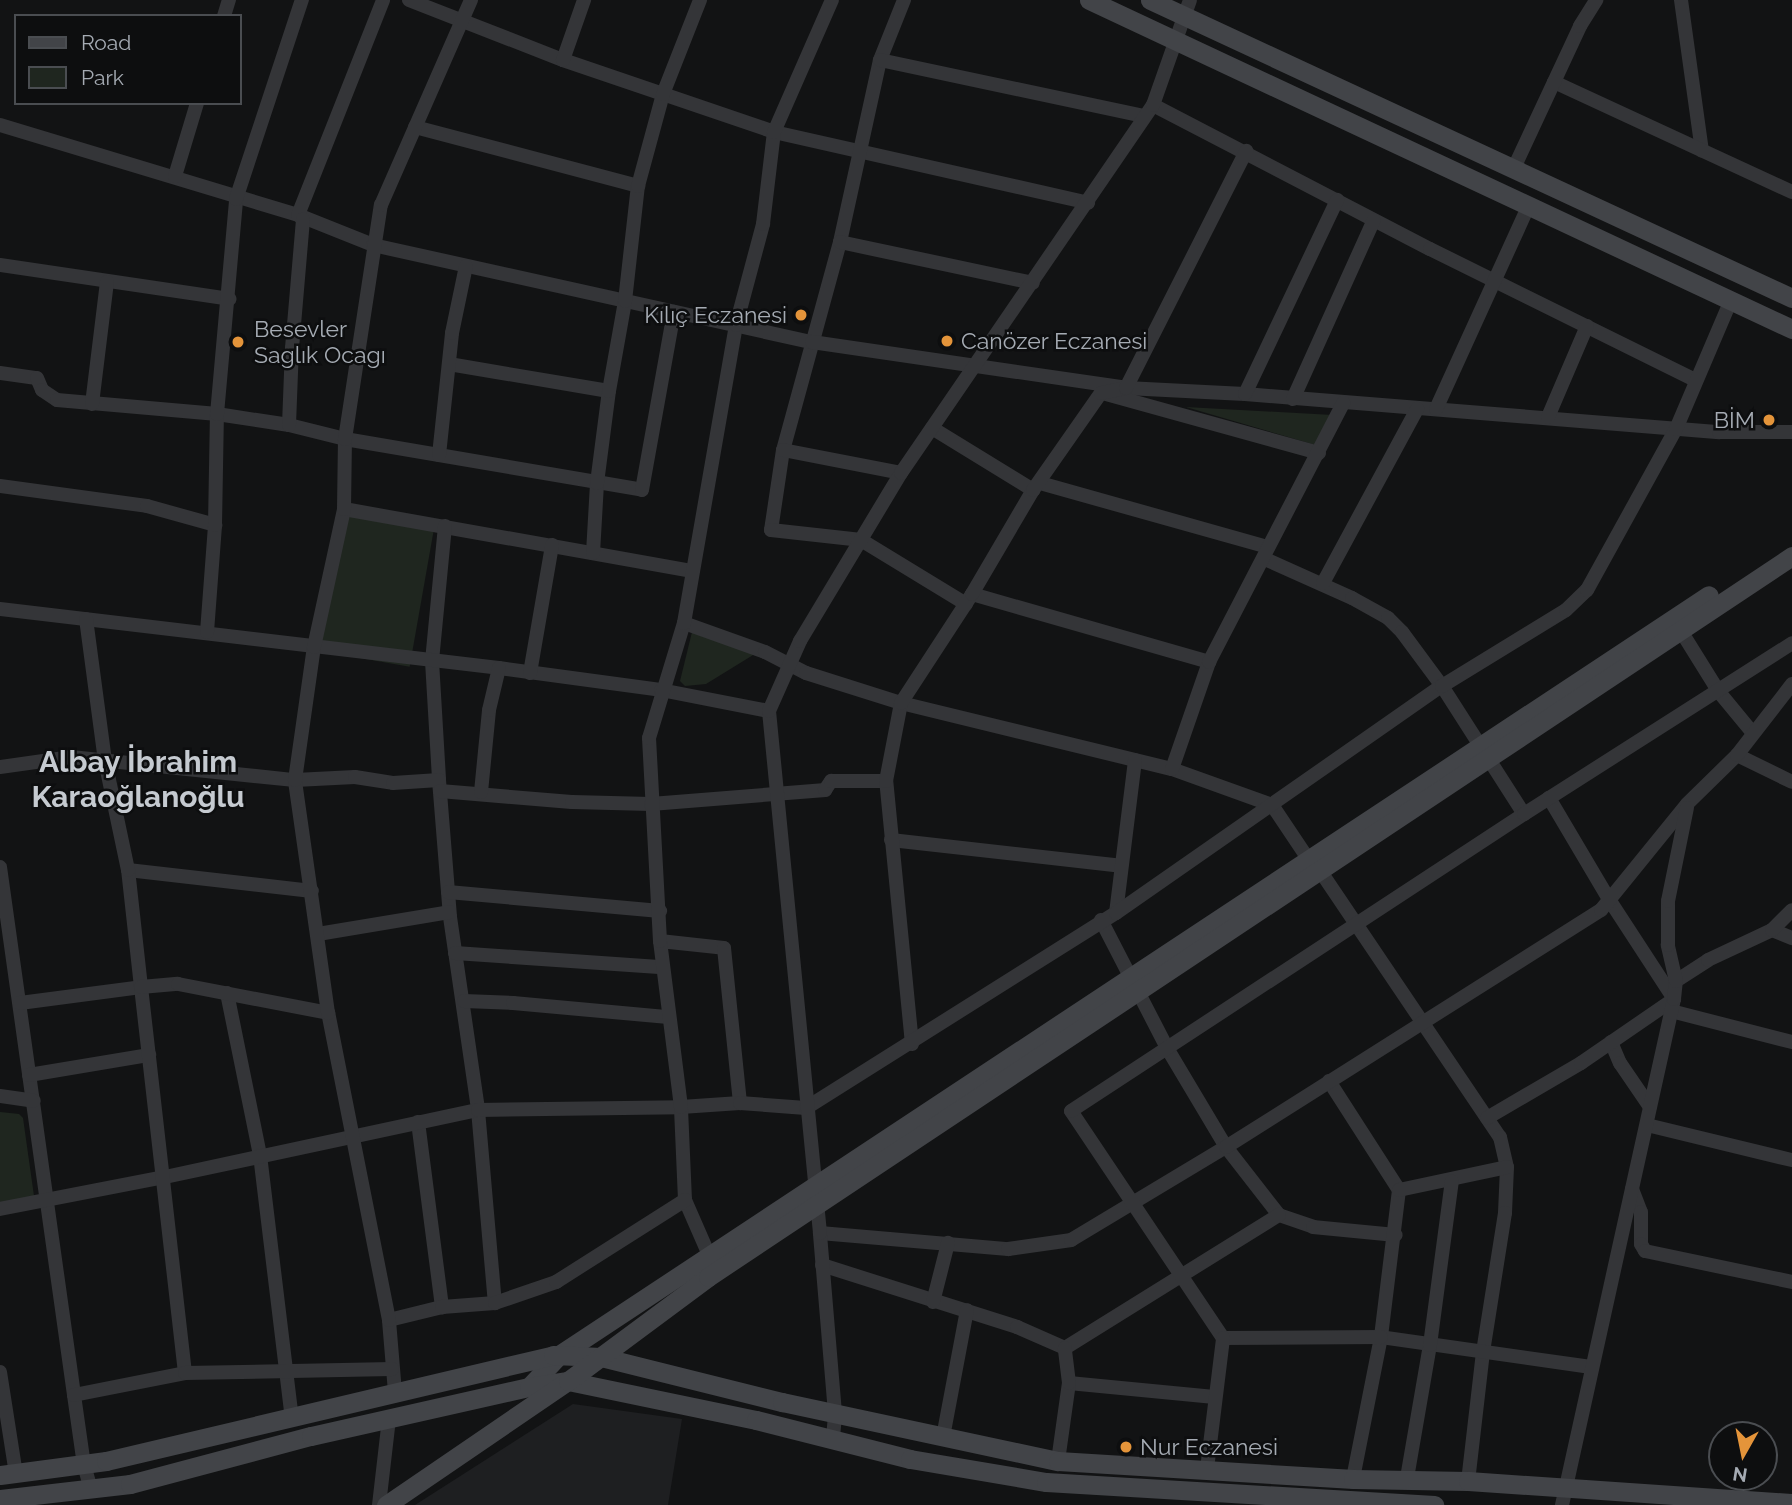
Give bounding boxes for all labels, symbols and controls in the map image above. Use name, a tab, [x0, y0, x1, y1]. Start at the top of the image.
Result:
legend	[14, 14, 242, 105]
text: Road	[81, 30, 131, 55]
text: Park	[81, 65, 124, 90]
place label: Kılıç Eczanesi	[644, 301, 787, 329]
marker: Kılıç Eczanesi	[793, 307, 809, 323]
place label: Besevler Saglık Ocagı	[254, 315, 386, 369]
place label: Canözer Eczanesi	[961, 327, 1148, 355]
marker: Besevler Saglık Ocagı	[228, 332, 248, 352]
marker: Canözer Eczanesi	[939, 333, 955, 349]
place label: BİM	[1714, 406, 1755, 434]
marker: BİM	[1761, 412, 1777, 428]
district label: Albay İbrahim Karaoğlanoğlu	[31, 744, 245, 814]
north arrow	[1708, 1421, 1778, 1491]
place label: Nur Eczanesi	[1140, 1433, 1279, 1461]
marker: Nur Eczanesi	[1118, 1439, 1134, 1455]
text: N	[1731, 1463, 1749, 1487]

